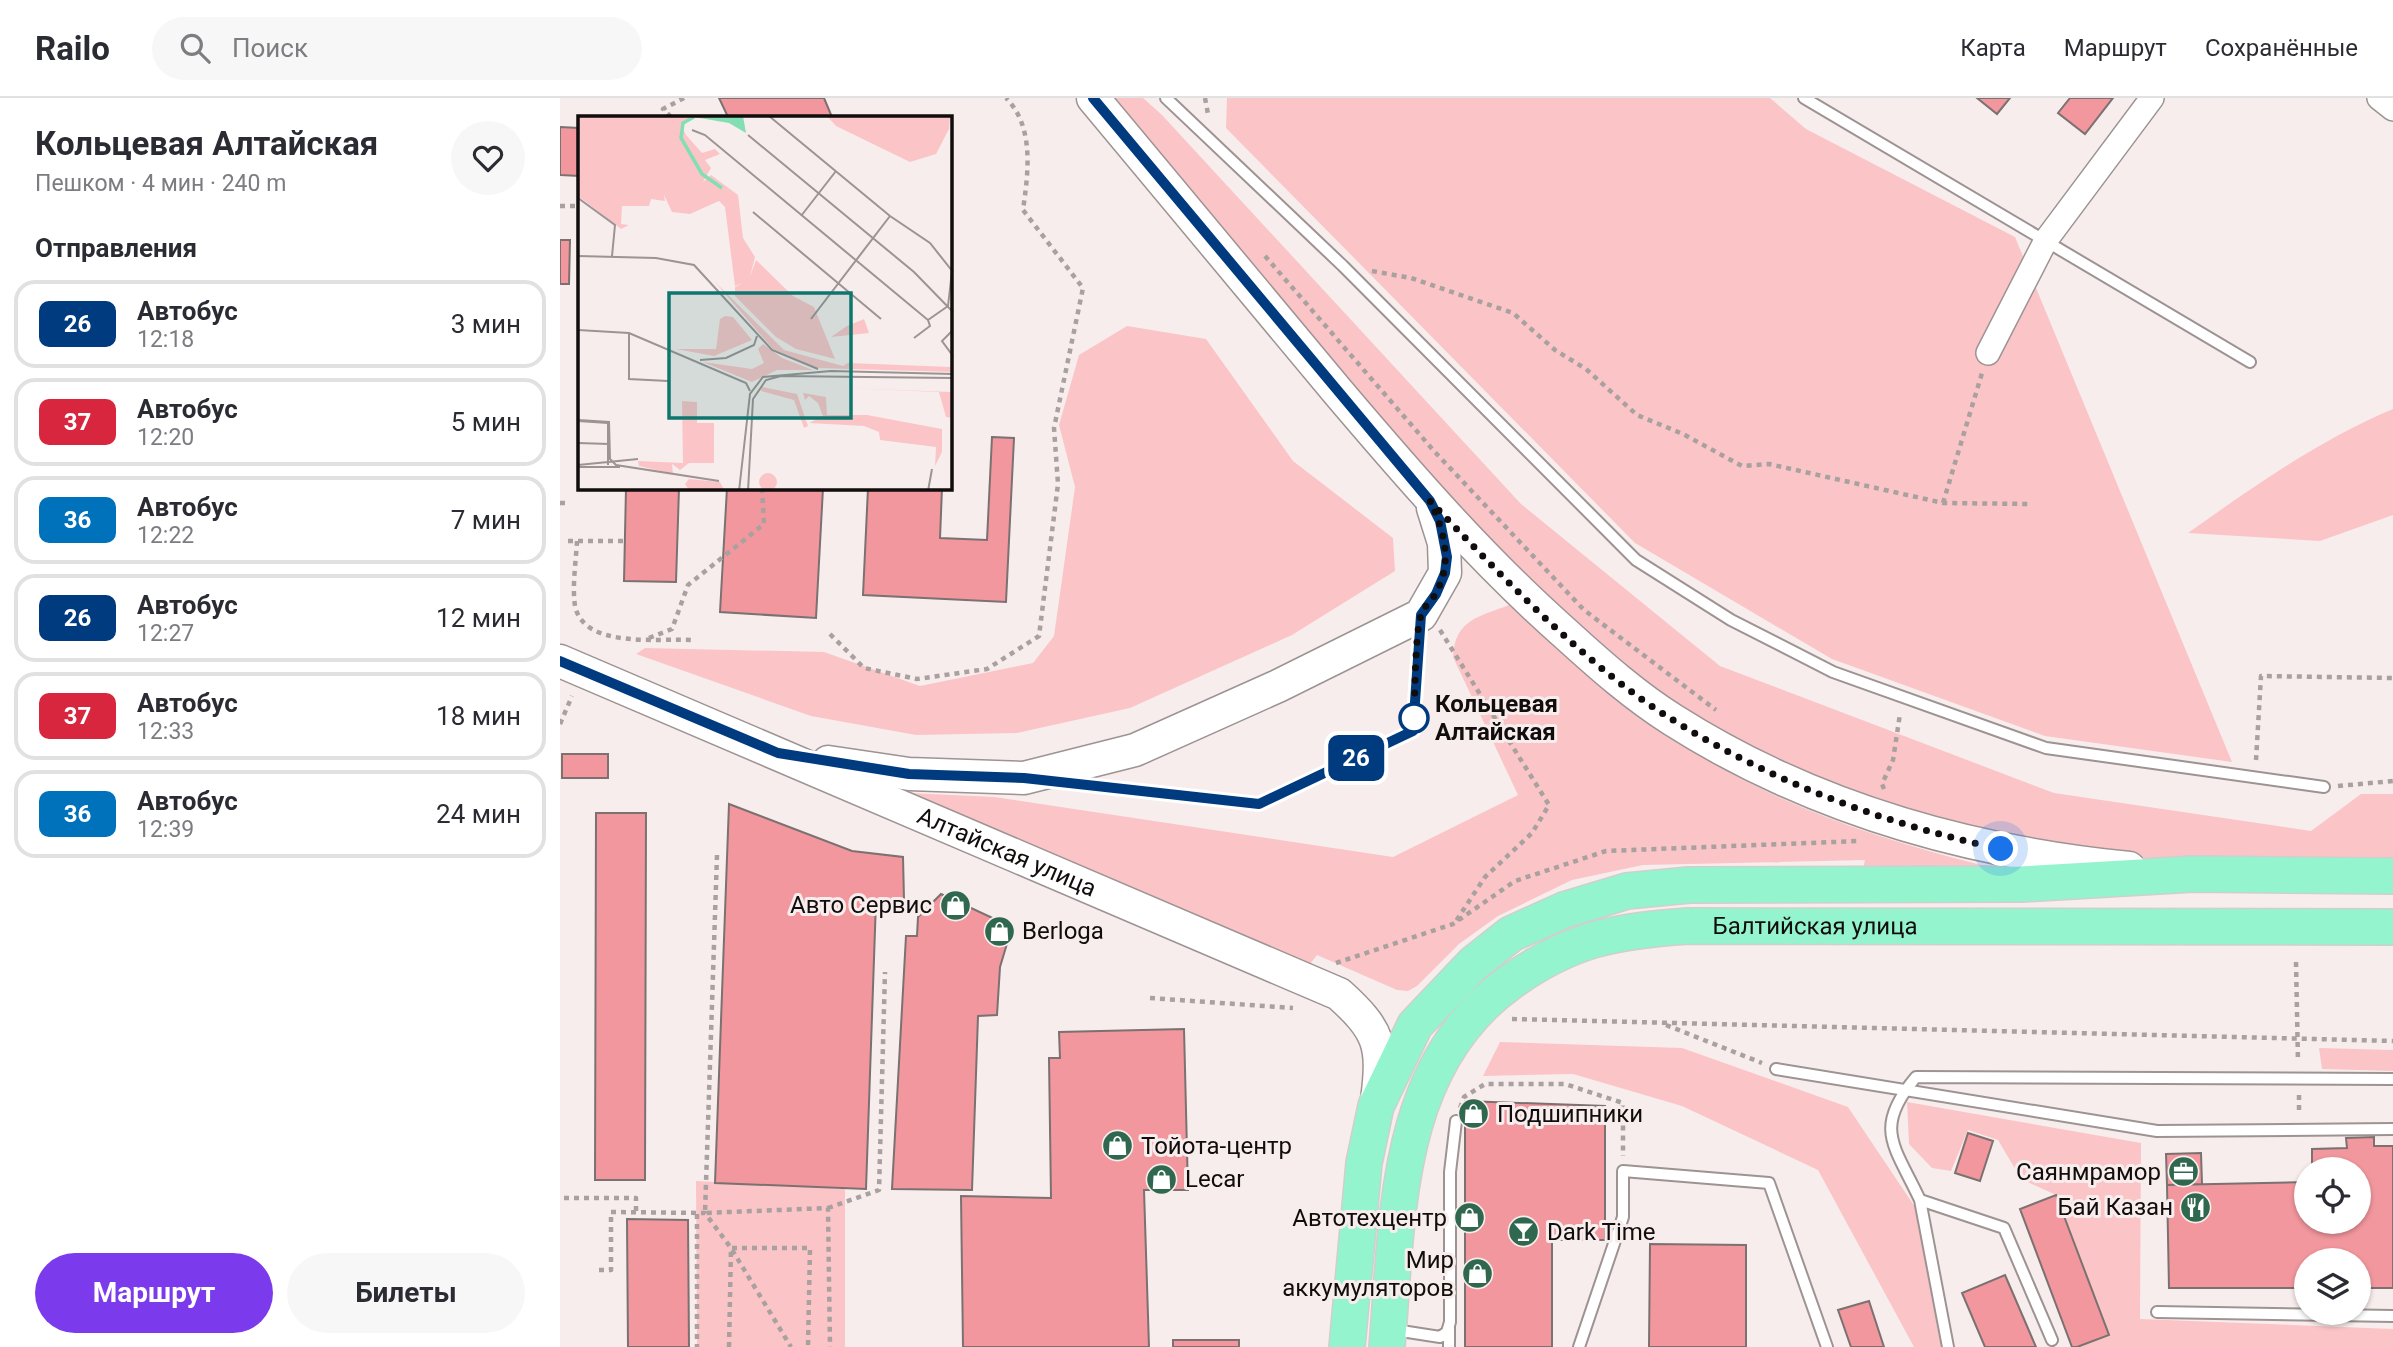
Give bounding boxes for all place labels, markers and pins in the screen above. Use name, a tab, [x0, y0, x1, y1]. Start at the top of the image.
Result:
place label: Кольцевая Алтайская	[1435, 690, 1558, 746]
marker: Кольцевая Алтайская	[1399, 703, 1429, 733]
shop icon: Авто Сервис	[938, 888, 972, 922]
place label: Авто Сервис	[790, 891, 932, 919]
shop icon: Berloga	[982, 914, 1016, 948]
place label: Berloga	[1022, 917, 1104, 945]
shop icon: Подшипники	[1457, 1097, 1491, 1131]
place label: Подшипники	[1497, 1100, 1643, 1128]
shop icon: Тойота-центр	[1101, 1129, 1135, 1163]
place label: Тойота-центр	[1141, 1132, 1292, 1160]
office icon: Саянмрамор	[2167, 1155, 2201, 1189]
place label: Саянмрамор	[2016, 1158, 2161, 1186]
shop icon: Lecar	[1145, 1162, 1179, 1196]
place label: Lecar	[1185, 1165, 1244, 1193]
restaurant icon: Бай Казан	[2179, 1190, 2213, 1224]
place label: Бай Казан	[2057, 1193, 2173, 1221]
shop icon: Автотехцентр	[1453, 1201, 1487, 1235]
place label: Автотехцентр	[1292, 1204, 1447, 1232]
bar icon: Dark Time	[1507, 1215, 1541, 1249]
place label: Dark Time	[1547, 1218, 1656, 1246]
place label: Мир аккумуляторов	[1282, 1246, 1454, 1302]
shop icon: Мир аккумуляторов	[1460, 1257, 1494, 1291]

